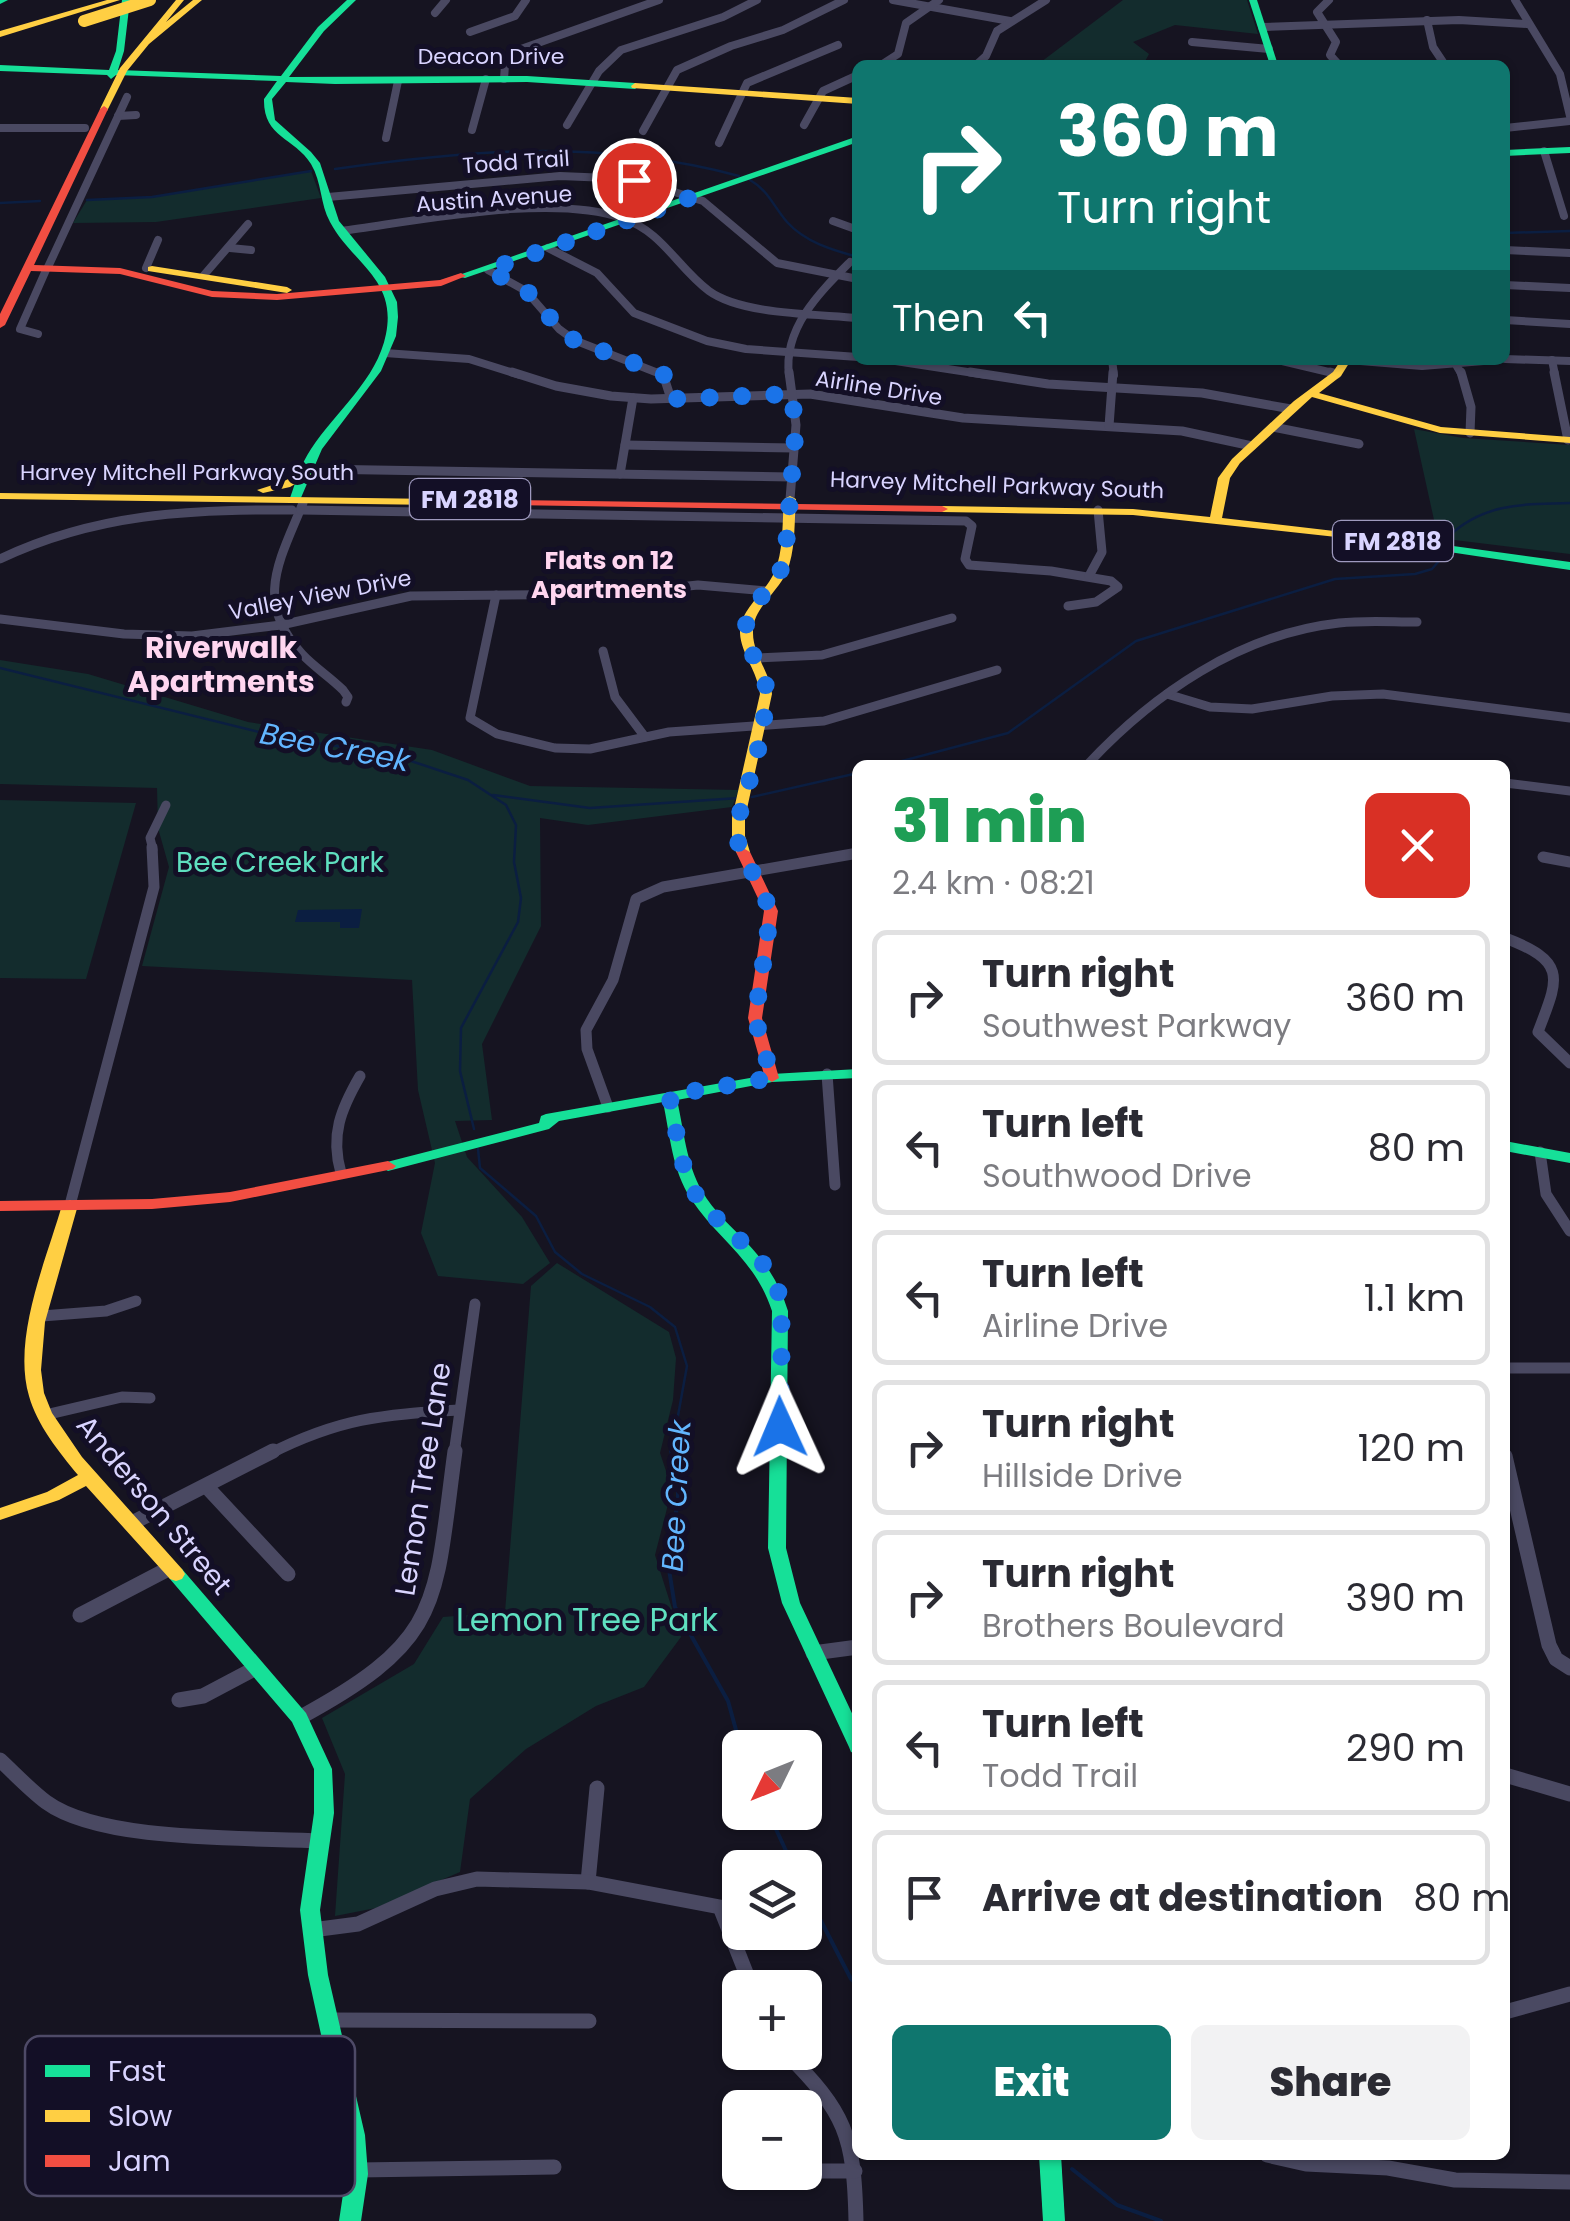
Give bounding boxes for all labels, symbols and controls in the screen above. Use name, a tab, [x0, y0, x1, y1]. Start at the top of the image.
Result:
street label: Deacon Drive	[418, 41, 564, 72]
text: 360 m	[1057, 82, 1279, 181]
icon: right	[892, 100, 1022, 230]
pin	[592, 138, 677, 223]
street label: Todd Trail	[461, 143, 571, 181]
icon: arrive	[607, 153, 662, 208]
text: Turn right	[1057, 176, 1271, 239]
street label: Austin Avenue	[415, 178, 573, 220]
icon: left	[1005, 290, 1060, 345]
text: Then	[892, 291, 985, 344]
street label: Airline Drive	[813, 363, 945, 413]
street label: Harvey Mitchell Parkway South	[20, 457, 354, 488]
street label: Harvey Mitchell Parkway South	[829, 464, 1165, 506]
road number: FM 2818	[410, 479, 530, 519]
road number: FM 2818	[1333, 521, 1453, 561]
district label: Flats on 12 Apartments	[531, 543, 687, 607]
street label: Valley View Drive	[226, 562, 414, 628]
district label: Riverwalk Apartments	[127, 626, 315, 703]
water label: Bee Creek	[257, 711, 415, 783]
text: 31 min	[892, 779, 1087, 863]
button: close	[1365, 793, 1470, 898]
park label: Bee Creek Park	[176, 843, 385, 882]
text: 2.4 km · 08:21	[892, 860, 1095, 905]
text: Turn right	[982, 947, 1174, 1000]
icon: right	[897, 970, 952, 1025]
text: 360 m	[1345, 971, 1465, 1024]
text: Southwest Parkway	[982, 1003, 1291, 1048]
text: Turn left	[982, 1097, 1144, 1150]
icon: left	[897, 1120, 952, 1175]
text: 80 m	[1368, 1121, 1465, 1174]
text: Southwood Drive	[982, 1153, 1251, 1198]
text: Turn left	[982, 1247, 1144, 1300]
icon: left	[897, 1270, 952, 1325]
text: 1.1 km	[1364, 1271, 1465, 1324]
text: Airline Drive	[982, 1303, 1168, 1348]
street label: Lemon Tree Lane	[385, 1360, 461, 1598]
position arrow	[728, 1375, 832, 1479]
text: Turn right	[982, 1397, 1174, 1450]
street label: Anderson Street	[67, 1407, 241, 1603]
water label: Bee Creek	[651, 1418, 702, 1573]
icon: right	[897, 1420, 952, 1475]
text: 120 m	[1358, 1421, 1465, 1474]
text: Hillside Drive	[982, 1453, 1183, 1498]
text: Turn right	[982, 1547, 1174, 1600]
icon: right	[897, 1570, 952, 1625]
text: 390 m	[1346, 1571, 1465, 1624]
park label: Lemon Tree Park	[456, 1597, 719, 1642]
text: Brothers Boulevard	[982, 1603, 1285, 1648]
text: Turn left	[982, 1697, 1144, 1750]
icon: left	[897, 1720, 952, 1775]
text: 290 m	[1346, 1721, 1465, 1774]
north arrow	[722, 1730, 822, 1830]
map controls	[722, 1730, 822, 2190]
text: Todd Trail	[982, 1753, 1138, 1798]
button: layers	[722, 1850, 822, 1950]
icon: arrive	[897, 1870, 952, 1925]
text: Arrive at destination	[982, 1871, 1383, 1924]
text: 80 m	[1413, 1871, 1510, 1924]
button: +	[722, 1970, 822, 2070]
button: Exit	[892, 2025, 1171, 2140]
button: Share	[1191, 2025, 1470, 2140]
legend	[25, 2036, 355, 2196]
text: Fast	[108, 2052, 166, 2091]
button: −	[722, 2090, 822, 2190]
text: Slow	[108, 2097, 172, 2136]
text: Jam	[108, 2142, 171, 2181]

